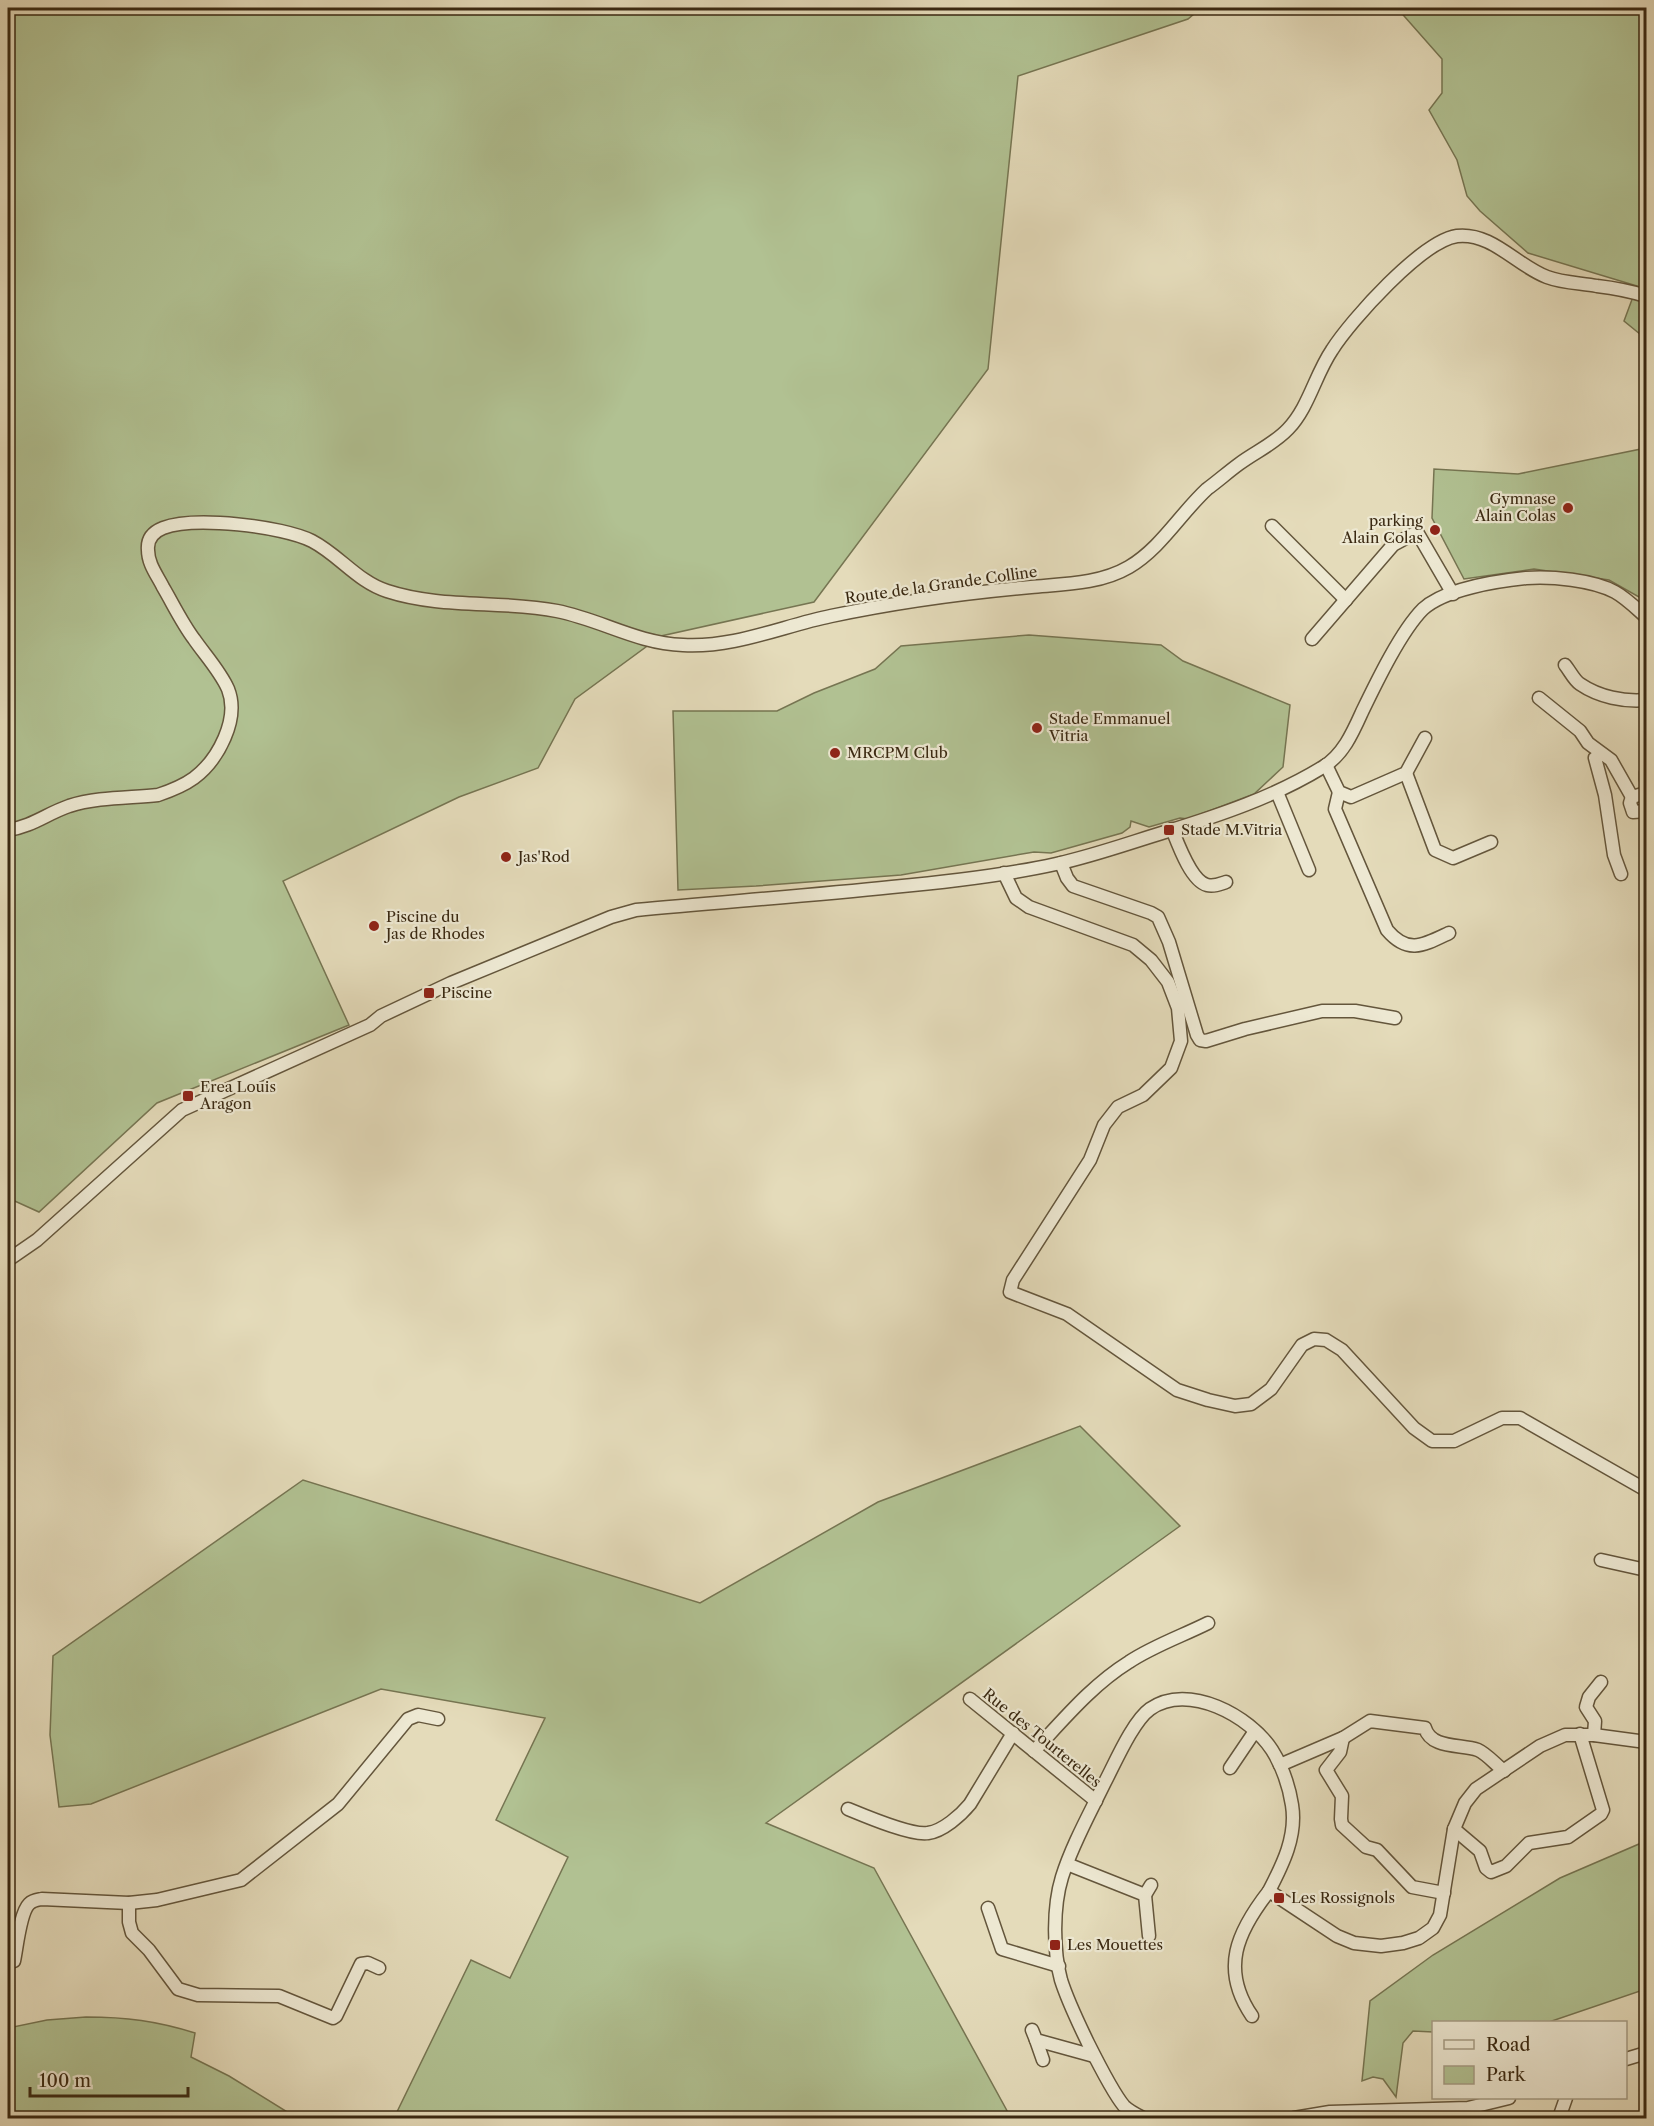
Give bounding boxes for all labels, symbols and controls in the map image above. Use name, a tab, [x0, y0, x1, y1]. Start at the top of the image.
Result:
place label: Gymnase Alain Colas	[1474, 489, 1556, 525]
marker: Gymnase Alain Colas	[1561, 501, 1575, 515]
place label: parking Alain Colas	[1341, 511, 1423, 547]
marker: parking Alain Colas	[1428, 523, 1442, 537]
street label: Route de la Grande Colline	[844, 562, 1038, 607]
place label: Stade Emmanuel Vitria	[1048, 709, 1171, 745]
marker: Stade Emmanuel Vitria	[1030, 721, 1044, 735]
place label: MRCPM Club	[847, 743, 948, 762]
marker: MRCPM Club	[828, 746, 842, 760]
place label: Stade M.Vitria	[1181, 820, 1282, 839]
marker: Stade M.Vitria	[1162, 823, 1176, 837]
place label: Jas'Rod	[516, 847, 570, 866]
marker: Jas'Rod	[499, 850, 513, 864]
place label: Piscine du Jas de Rhodes	[384, 907, 485, 943]
marker: Piscine du Jas de Rhodes	[367, 919, 381, 933]
place label: Piscine	[441, 983, 492, 1002]
marker: Piscine	[422, 986, 436, 1000]
place label: Erea Louis Aragon	[199, 1077, 276, 1113]
marker: Erea Louis Aragon	[181, 1089, 195, 1103]
street label: Rue des Tourterelles	[979, 1684, 1105, 1791]
place label: Les Rossignols	[1291, 1888, 1395, 1907]
marker: Les Rossignols	[1272, 1891, 1286, 1905]
place label: Les Mouettes	[1067, 1935, 1163, 1954]
marker: Les Mouettes	[1048, 1938, 1062, 1952]
legend	[1432, 2021, 1627, 2099]
text: Road	[1486, 2034, 1531, 2056]
scale bar	[30, 2060, 188, 2098]
text: Park	[1486, 2064, 1527, 2086]
text: 100 m	[39, 2070, 91, 2092]

